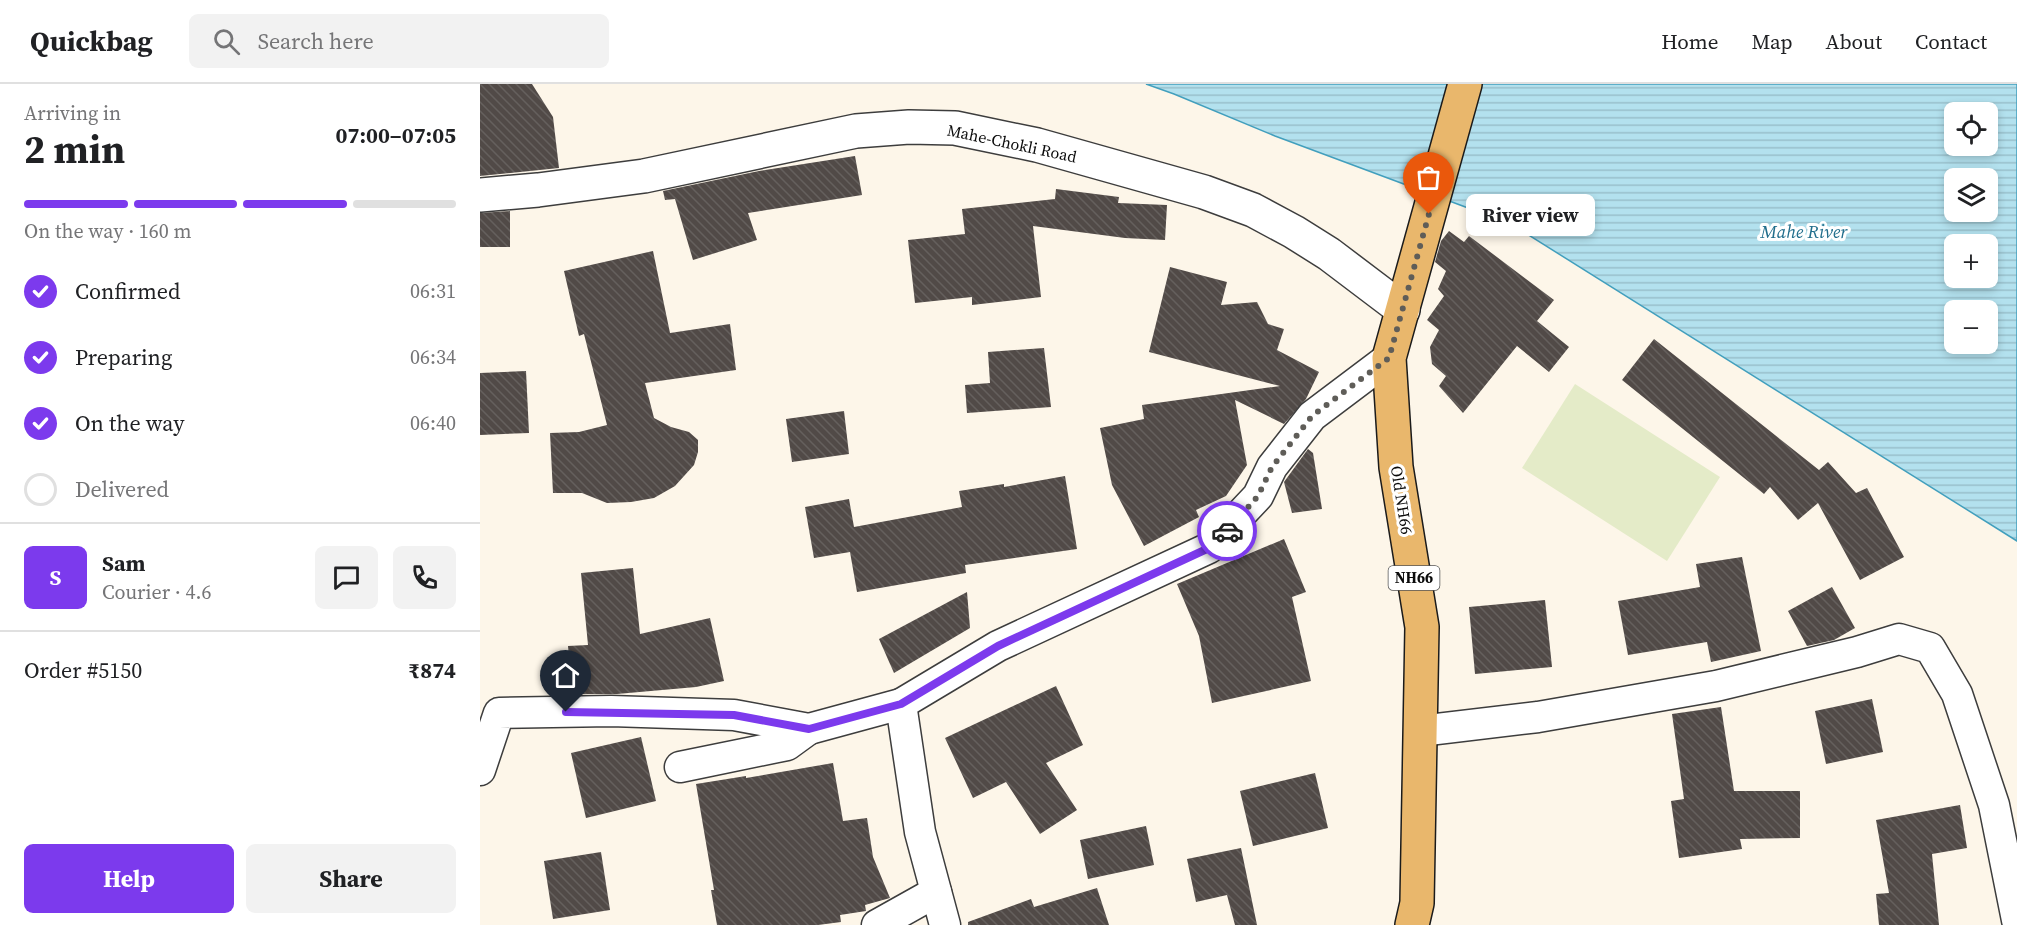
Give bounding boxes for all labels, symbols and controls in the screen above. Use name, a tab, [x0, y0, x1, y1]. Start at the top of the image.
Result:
search box	[189, 14, 609, 68]
text: Quickbag	[30, 22, 153, 60]
icon: search	[210, 25, 243, 58]
text: Search here	[258, 26, 374, 56]
text: Home	[1661, 27, 1719, 56]
text: Map	[1752, 27, 1793, 56]
text: About	[1826, 27, 1882, 56]
text: Contact	[1915, 27, 1987, 56]
text: Arriving in	[24, 99, 121, 127]
map controls	[1944, 102, 1998, 354]
button: locate	[1944, 102, 1998, 156]
street label: Mahe-Chokli Road	[945, 119, 1079, 167]
text: 07:00–07:05	[336, 120, 456, 150]
text: 2 min	[24, 123, 125, 176]
pin	[1403, 152, 1454, 214]
icon: bag	[1412, 161, 1445, 194]
button: layers	[1944, 168, 1998, 222]
callout: River view	[1465, 193, 1594, 235]
text: River view	[1482, 201, 1579, 229]
text: On the way · 160 m	[24, 217, 191, 245]
water label: Mahe River	[1760, 219, 1848, 244]
button: +	[1944, 234, 1998, 288]
icon: check	[24, 275, 57, 308]
text: Confirmed	[75, 276, 180, 306]
text: 06:31	[410, 277, 456, 305]
button: −	[1944, 300, 1998, 354]
icon: check	[24, 341, 57, 374]
text: Preparing	[75, 342, 172, 372]
text: 06:34	[410, 343, 456, 371]
icon: check	[24, 407, 57, 440]
text: On the way	[75, 408, 184, 438]
text: 06:40	[410, 409, 456, 437]
street label: Old NH66	[1386, 464, 1418, 536]
text: Delivered	[75, 474, 169, 504]
courier	[1197, 501, 1257, 561]
icon: car	[1211, 515, 1244, 548]
button: chat	[315, 546, 378, 609]
button: phone	[393, 546, 456, 609]
text: Sam	[102, 548, 146, 578]
text: S	[50, 562, 61, 592]
road number: NH66	[1388, 566, 1440, 590]
text: Courier · 4.6	[102, 578, 211, 606]
pin	[540, 650, 591, 712]
text: Order #5150	[24, 655, 142, 685]
text: ₹874	[408, 655, 456, 685]
icon: home	[549, 659, 582, 692]
button: Help	[24, 844, 234, 913]
button: Share	[246, 844, 456, 913]

